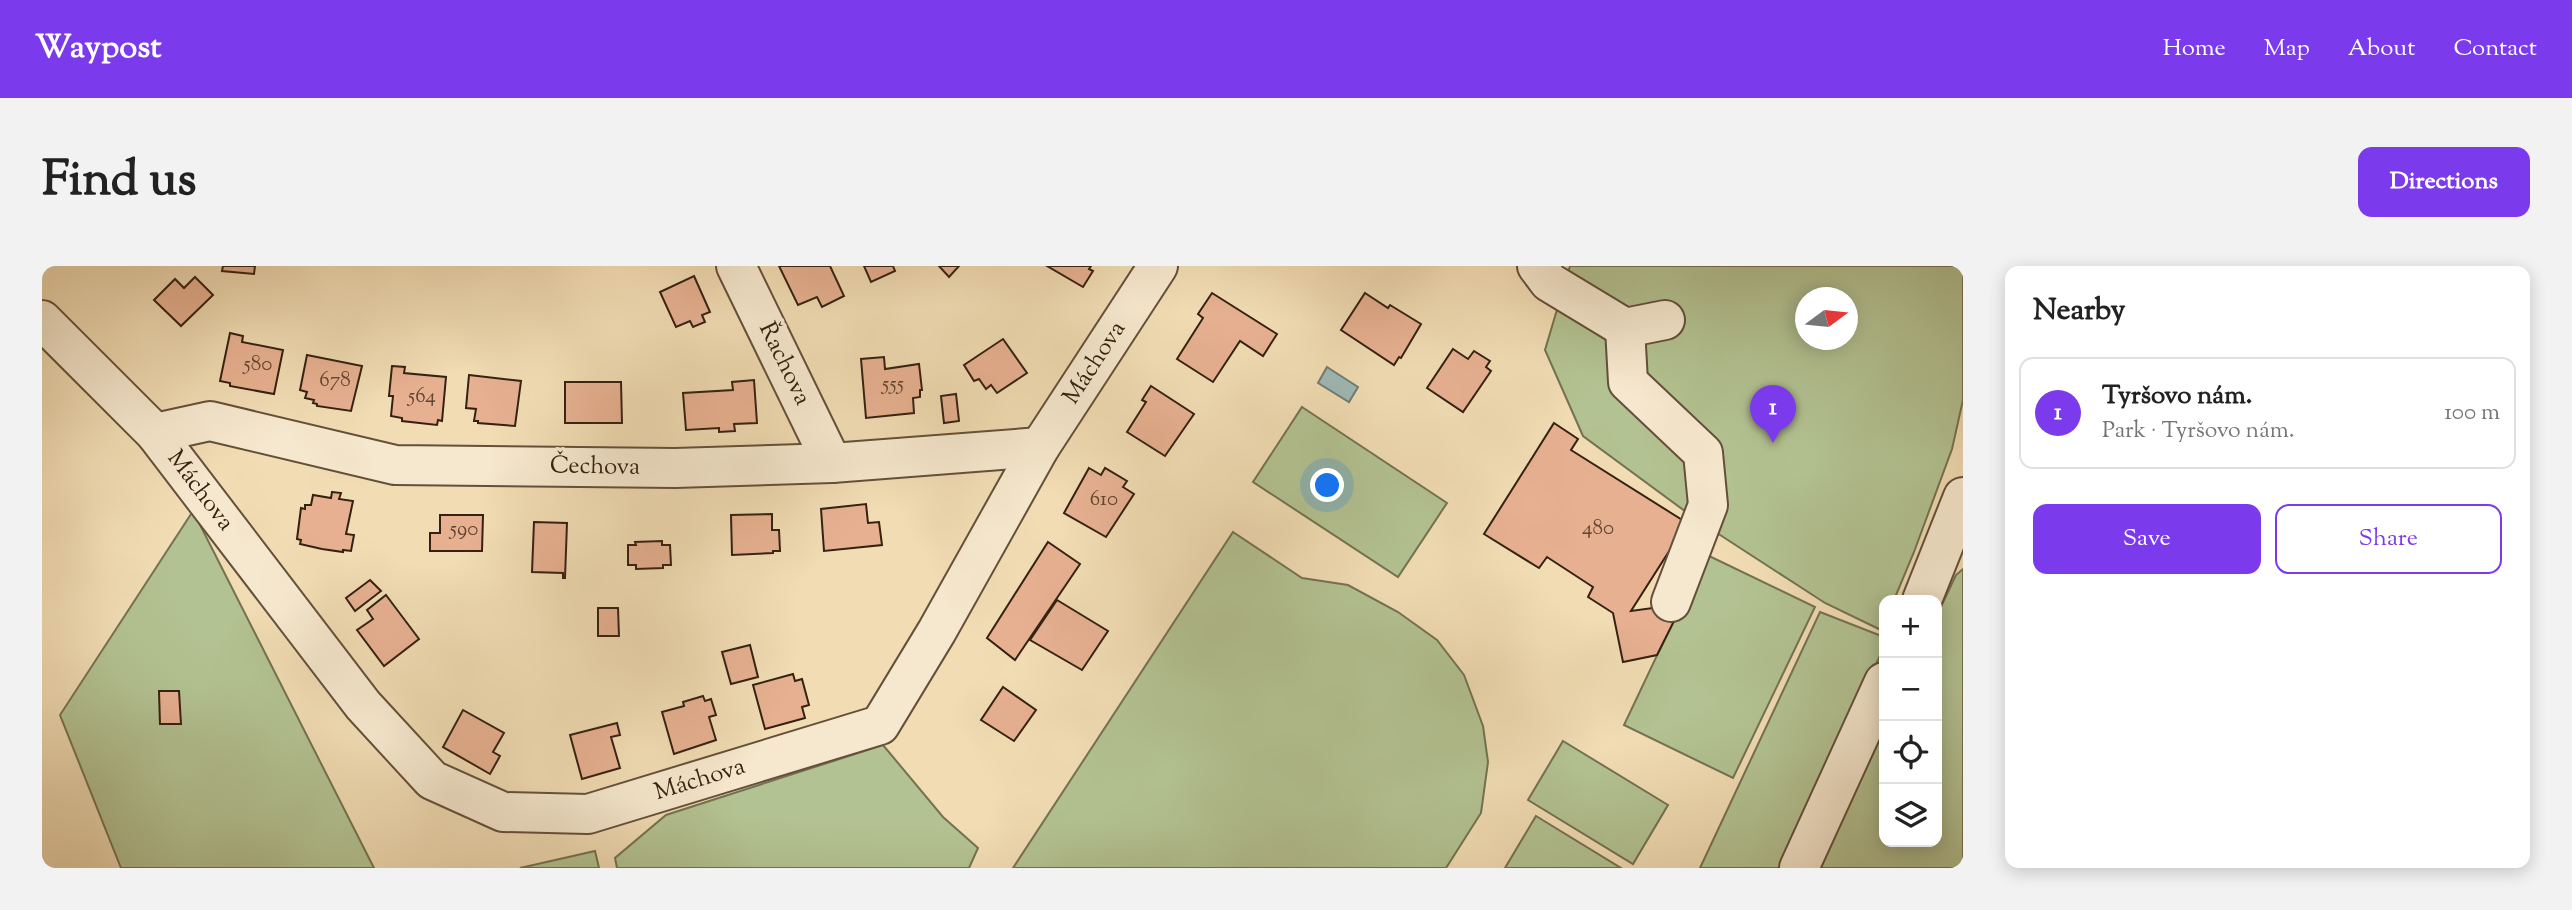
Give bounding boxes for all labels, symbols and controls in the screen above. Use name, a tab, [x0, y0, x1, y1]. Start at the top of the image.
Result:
text: Waypost	[35, 25, 162, 73]
text: Home	[2163, 32, 2226, 66]
text: Map	[2264, 32, 2310, 66]
text: About	[2348, 32, 2415, 66]
text: Contact	[2453, 32, 2537, 66]
text: Find us	[42, 147, 196, 217]
button: Directions	[2358, 147, 2530, 217]
north arrow	[1795, 287, 1858, 350]
text: Nearby	[2033, 290, 2125, 333]
street label: Máchova	[1055, 315, 1135, 411]
street label: Řachova	[749, 317, 819, 411]
house number: 580	[243, 350, 272, 380]
house number: 678	[319, 366, 351, 396]
house number: 555	[881, 370, 904, 400]
text: Tyršovo nám.	[2102, 378, 2252, 415]
house number: 564	[407, 382, 436, 412]
pin: 1	[1750, 385, 1796, 443]
text: 1	[2054, 397, 2062, 430]
text: 100 m	[2444, 397, 2500, 430]
text: Park · Tyršovo nám.	[2102, 415, 2295, 448]
street label: Máchova	[158, 443, 242, 539]
street label: Čechova	[549, 449, 641, 485]
your location	[1310, 468, 1344, 502]
house number: 610	[1090, 485, 1118, 515]
button: Save	[2033, 504, 2261, 574]
button: Share	[2275, 504, 2502, 574]
house number: 480	[1582, 514, 1614, 544]
house number: 590	[449, 515, 478, 545]
map controls	[1879, 595, 1942, 847]
button: +	[1879, 595, 1942, 658]
button: −	[1879, 658, 1942, 721]
button: locate	[1879, 721, 1942, 784]
street label: Máchova	[650, 750, 750, 810]
button: layers	[1879, 784, 1942, 847]

